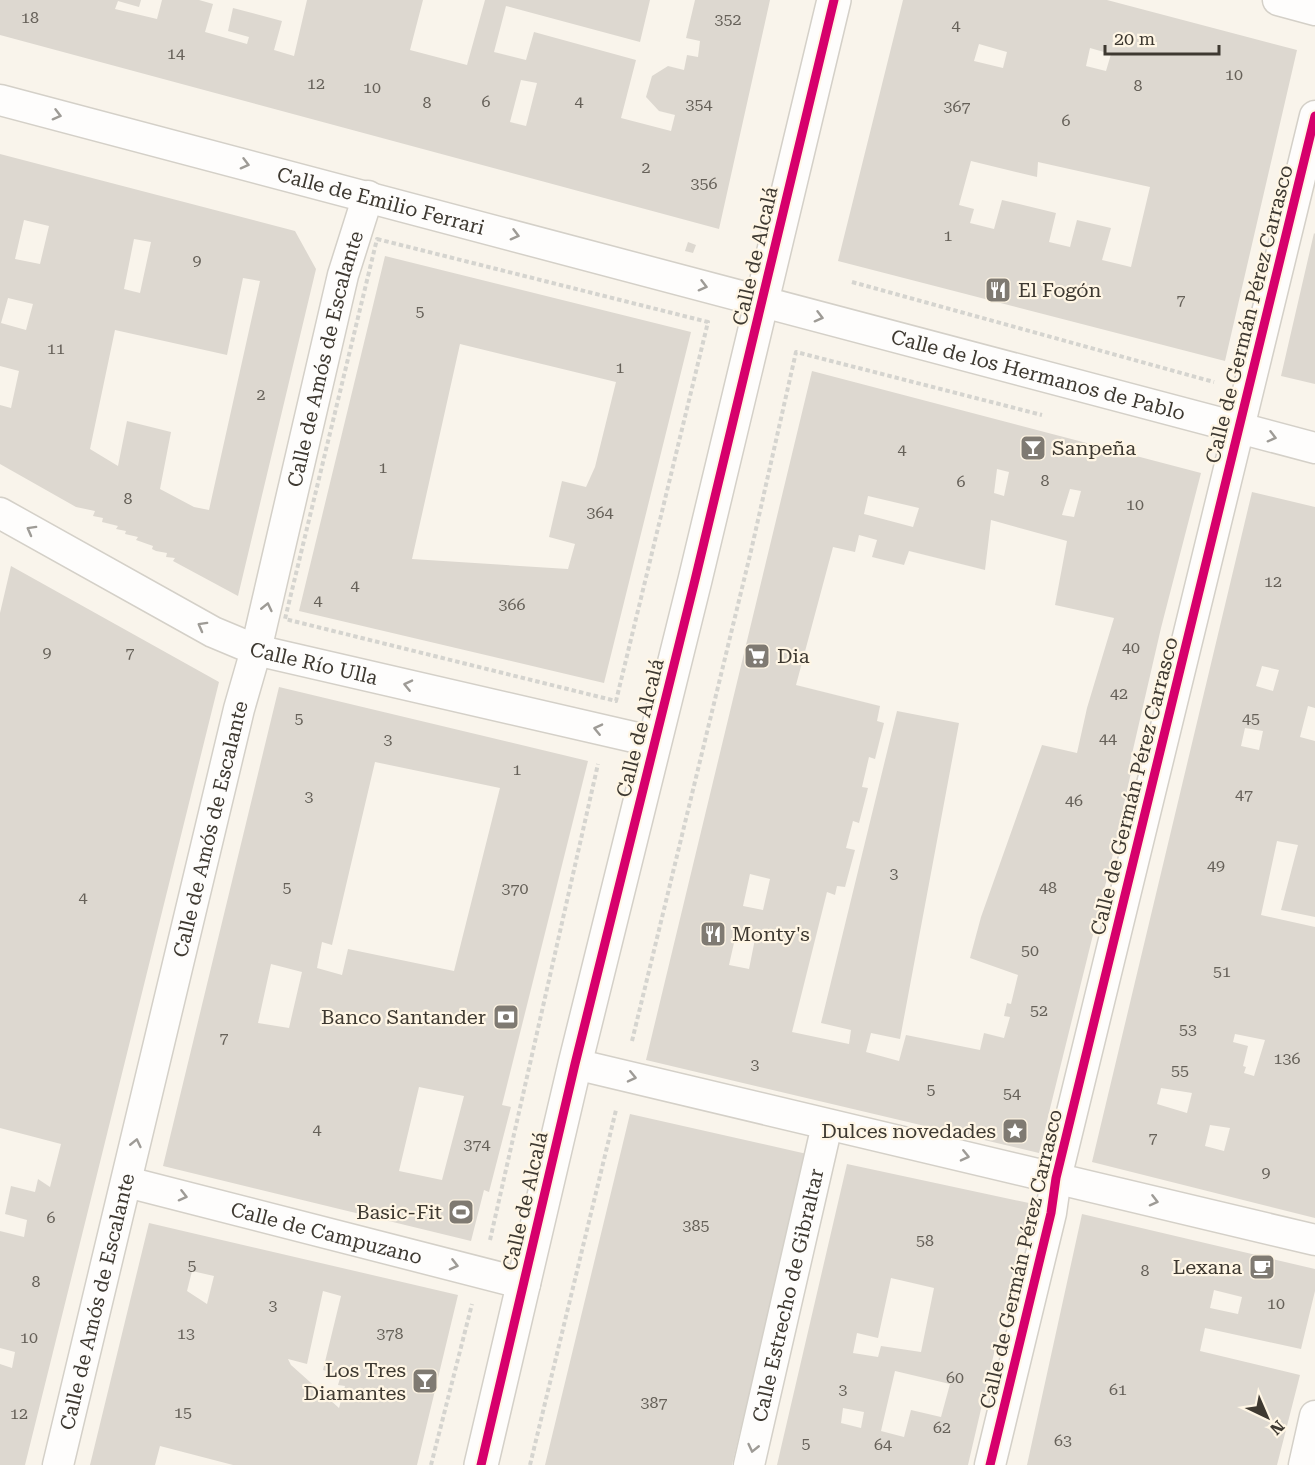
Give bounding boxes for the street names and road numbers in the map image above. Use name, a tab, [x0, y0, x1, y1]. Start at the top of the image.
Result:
street label: Calle de Emilio Ferrari	[275, 162, 487, 240]
street label: Calle de Germán Pérez Carrasco	[1200, 162, 1298, 466]
street label: Calle de Alcalá	[727, 184, 783, 328]
street label: Calle de Amós de Escalante	[282, 228, 368, 489]
street label: Calle de los Hermanos de Pablo	[889, 324, 1188, 425]
street label: Calle de Germán Pérez Carrasco	[1085, 634, 1183, 938]
street label: Calle Río Ulla	[248, 637, 380, 690]
street label: Calle de Alcalá	[611, 656, 669, 800]
street label: Calle de Amós de Escalante	[168, 698, 253, 960]
street label: Calle de Germán Pérez Carrasco	[975, 1107, 1067, 1411]
street label: Calle de Alcalá	[497, 1129, 553, 1273]
street label: Calle Estrecho de Gibraltar	[747, 1166, 829, 1424]
street label: Calle de Amós de Escalante	[55, 1171, 139, 1432]
street label: Calle de Campuzano	[228, 1197, 425, 1269]

